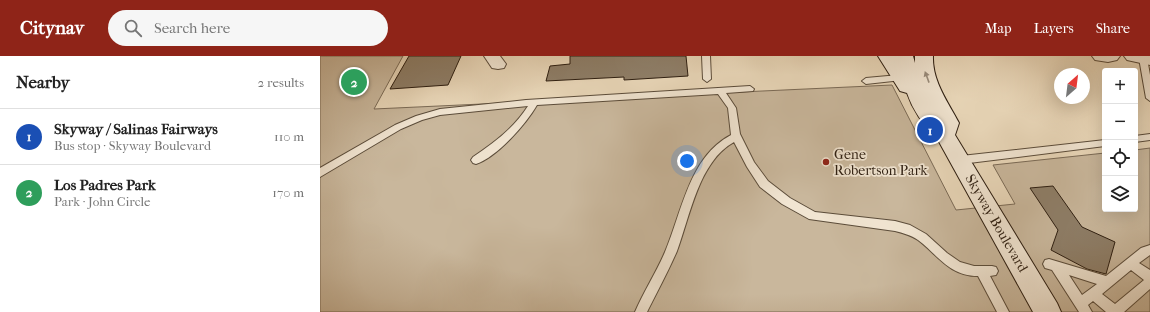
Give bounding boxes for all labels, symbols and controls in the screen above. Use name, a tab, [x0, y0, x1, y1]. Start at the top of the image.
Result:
search box	[108, 10, 388, 46]
text: Citynav	[20, 17, 84, 39]
icon: search	[122, 17, 144, 39]
text: Search here	[154, 19, 230, 37]
text: Map	[985, 20, 1012, 37]
text: Layers	[1034, 20, 1074, 37]
text: Share	[1096, 20, 1130, 37]
pin: 2	[341, 67, 367, 97]
north arrow	[1054, 68, 1090, 104]
map controls	[1102, 68, 1138, 212]
button: +	[1102, 68, 1138, 104]
one-way arrow	[924, 71, 930, 83]
text: Nearby	[16, 72, 70, 92]
text: 2 results	[258, 75, 304, 90]
button: −	[1102, 104, 1138, 140]
pin: 1	[917, 115, 943, 145]
text: Skyway / Salinas Fairways	[54, 120, 218, 138]
text: 1	[27, 129, 31, 144]
text: 110 m	[274, 129, 304, 144]
text: Bus stop · Skyway Boulevard	[54, 138, 211, 153]
button: locate	[1102, 140, 1138, 176]
place label: Gene Robertson Park	[834, 146, 928, 179]
your location	[677, 151, 697, 171]
marker: Gene Robertson Park	[821, 157, 831, 167]
street label: Skyway Boulevard	[962, 171, 1032, 276]
text: Los Padres Park	[54, 176, 156, 194]
button: layers	[1102, 176, 1138, 212]
text: 2	[26, 185, 32, 200]
text: 170 m	[272, 185, 304, 200]
text: Park · John Circle	[54, 194, 150, 209]

